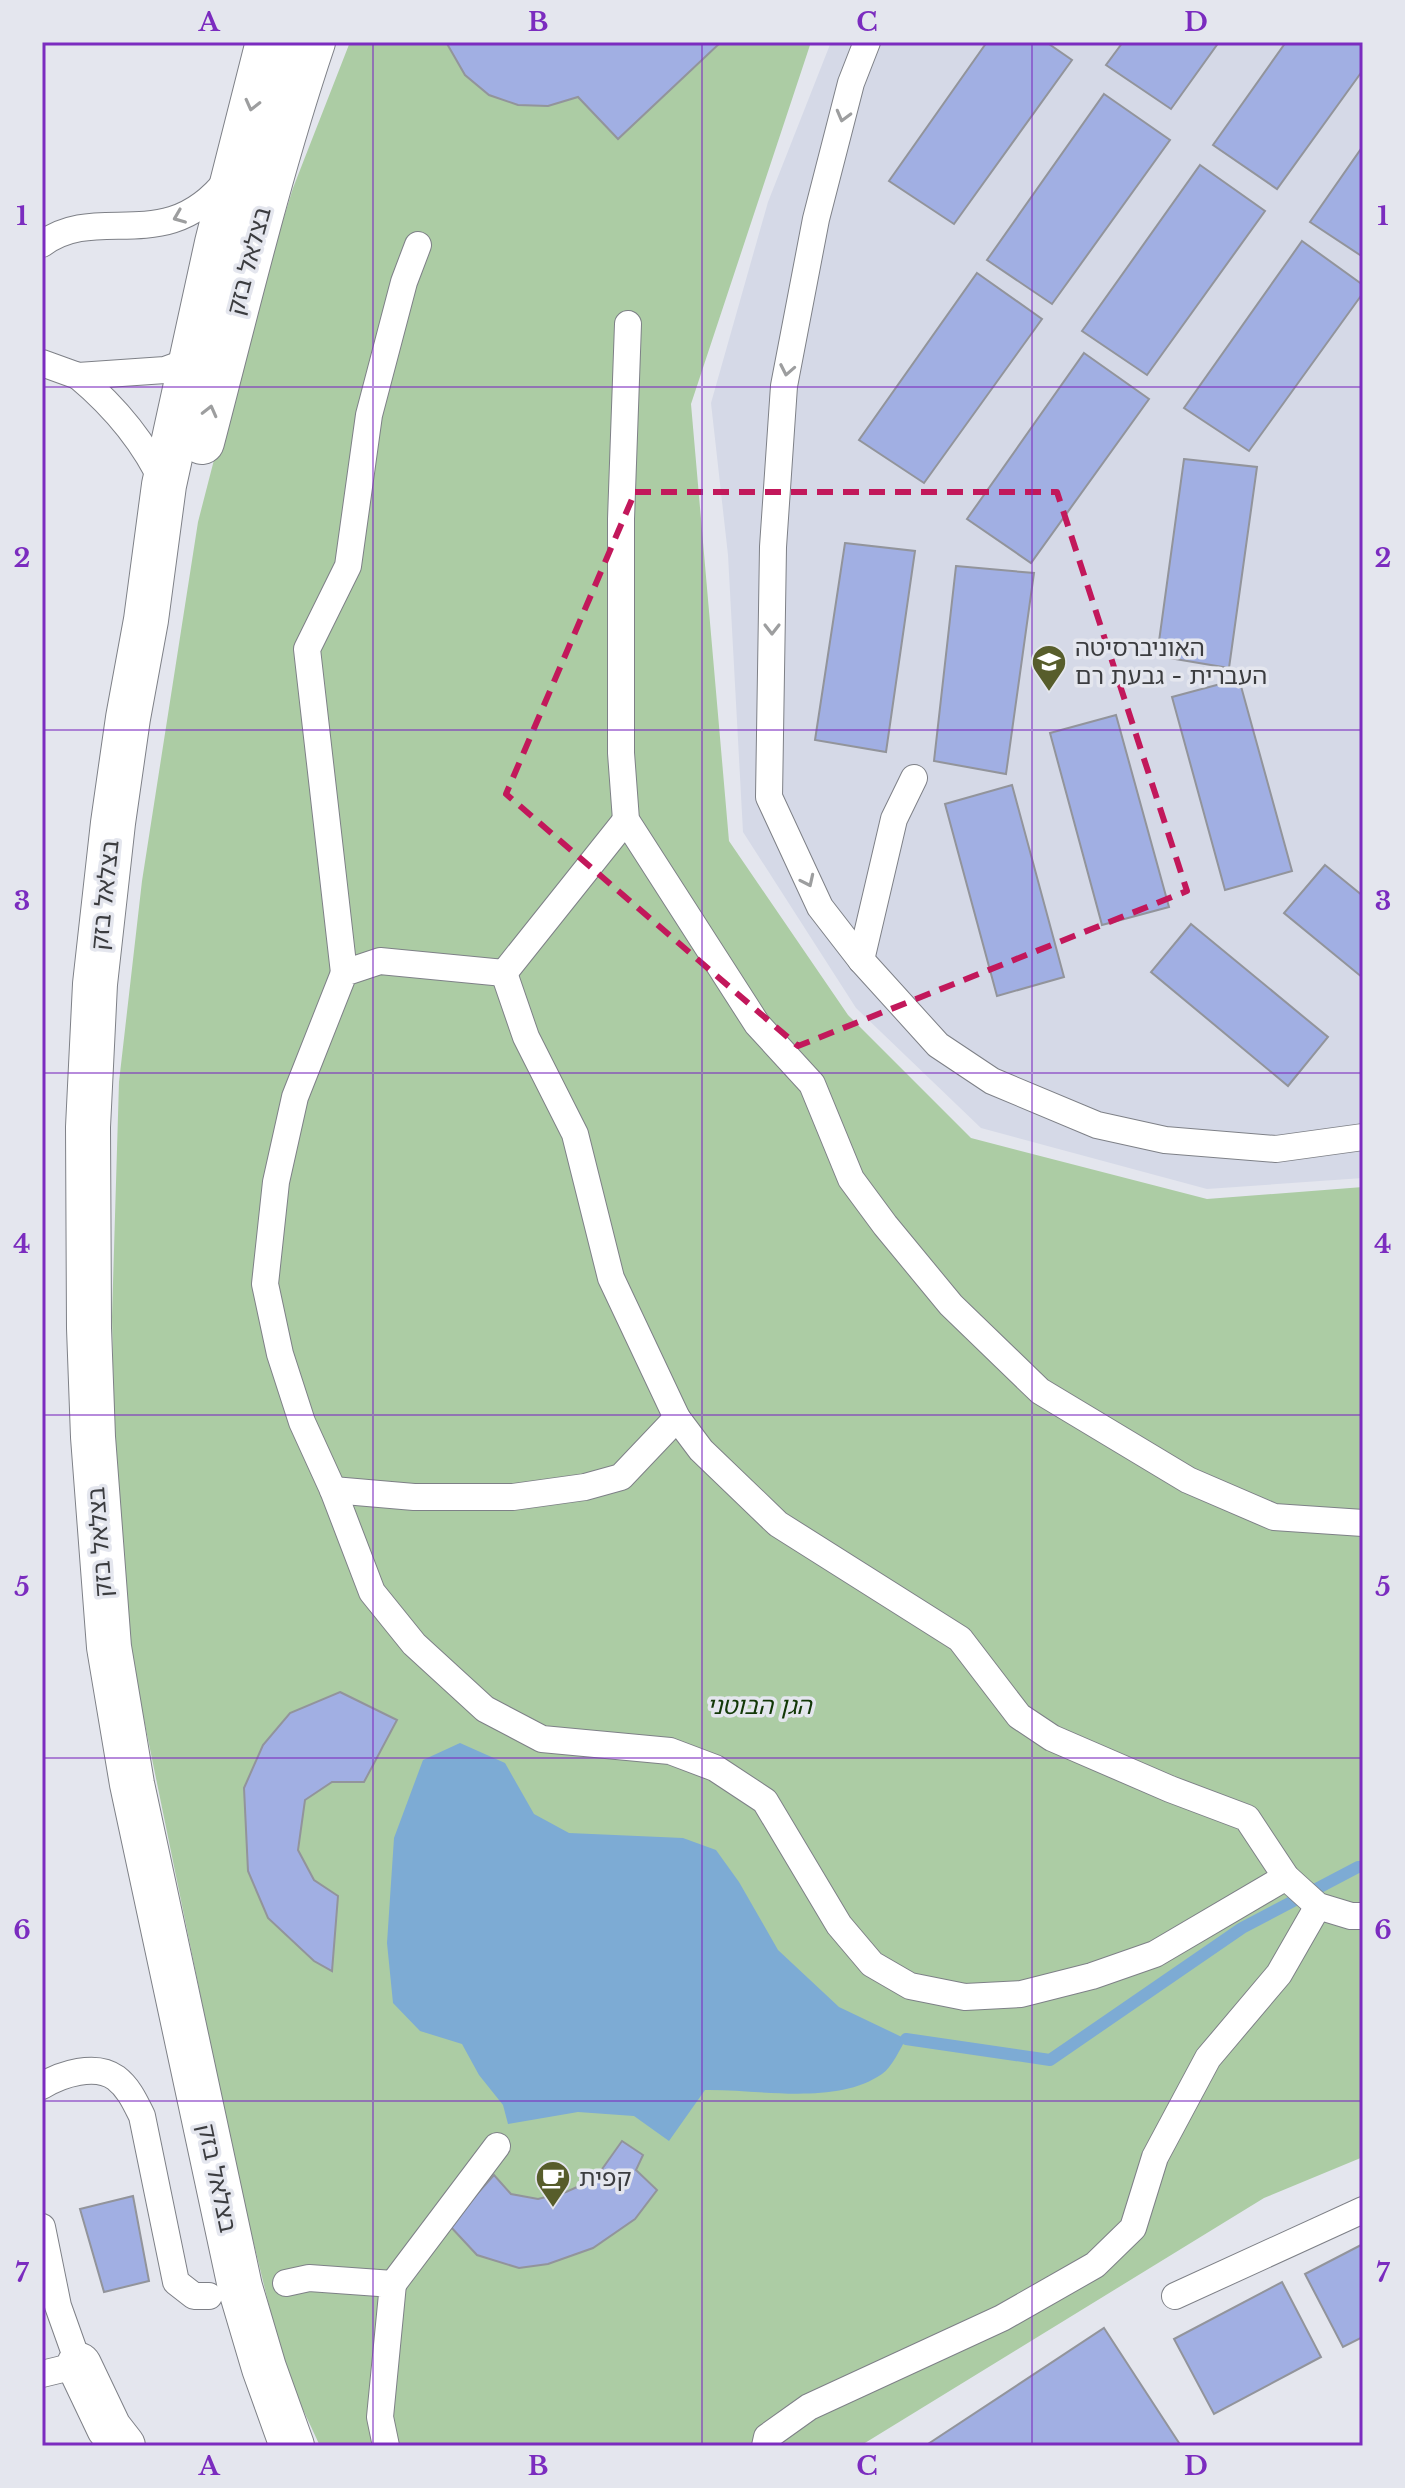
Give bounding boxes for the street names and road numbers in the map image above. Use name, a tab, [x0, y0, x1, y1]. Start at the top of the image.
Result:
street label: בצלאל בזק	[220, 204, 277, 318]
street label: בצלאל בזק	[84, 838, 125, 952]
street label: בצלאל בזק	[81, 1486, 118, 1598]
street label: בצלאל בזק	[192, 2121, 243, 2235]

